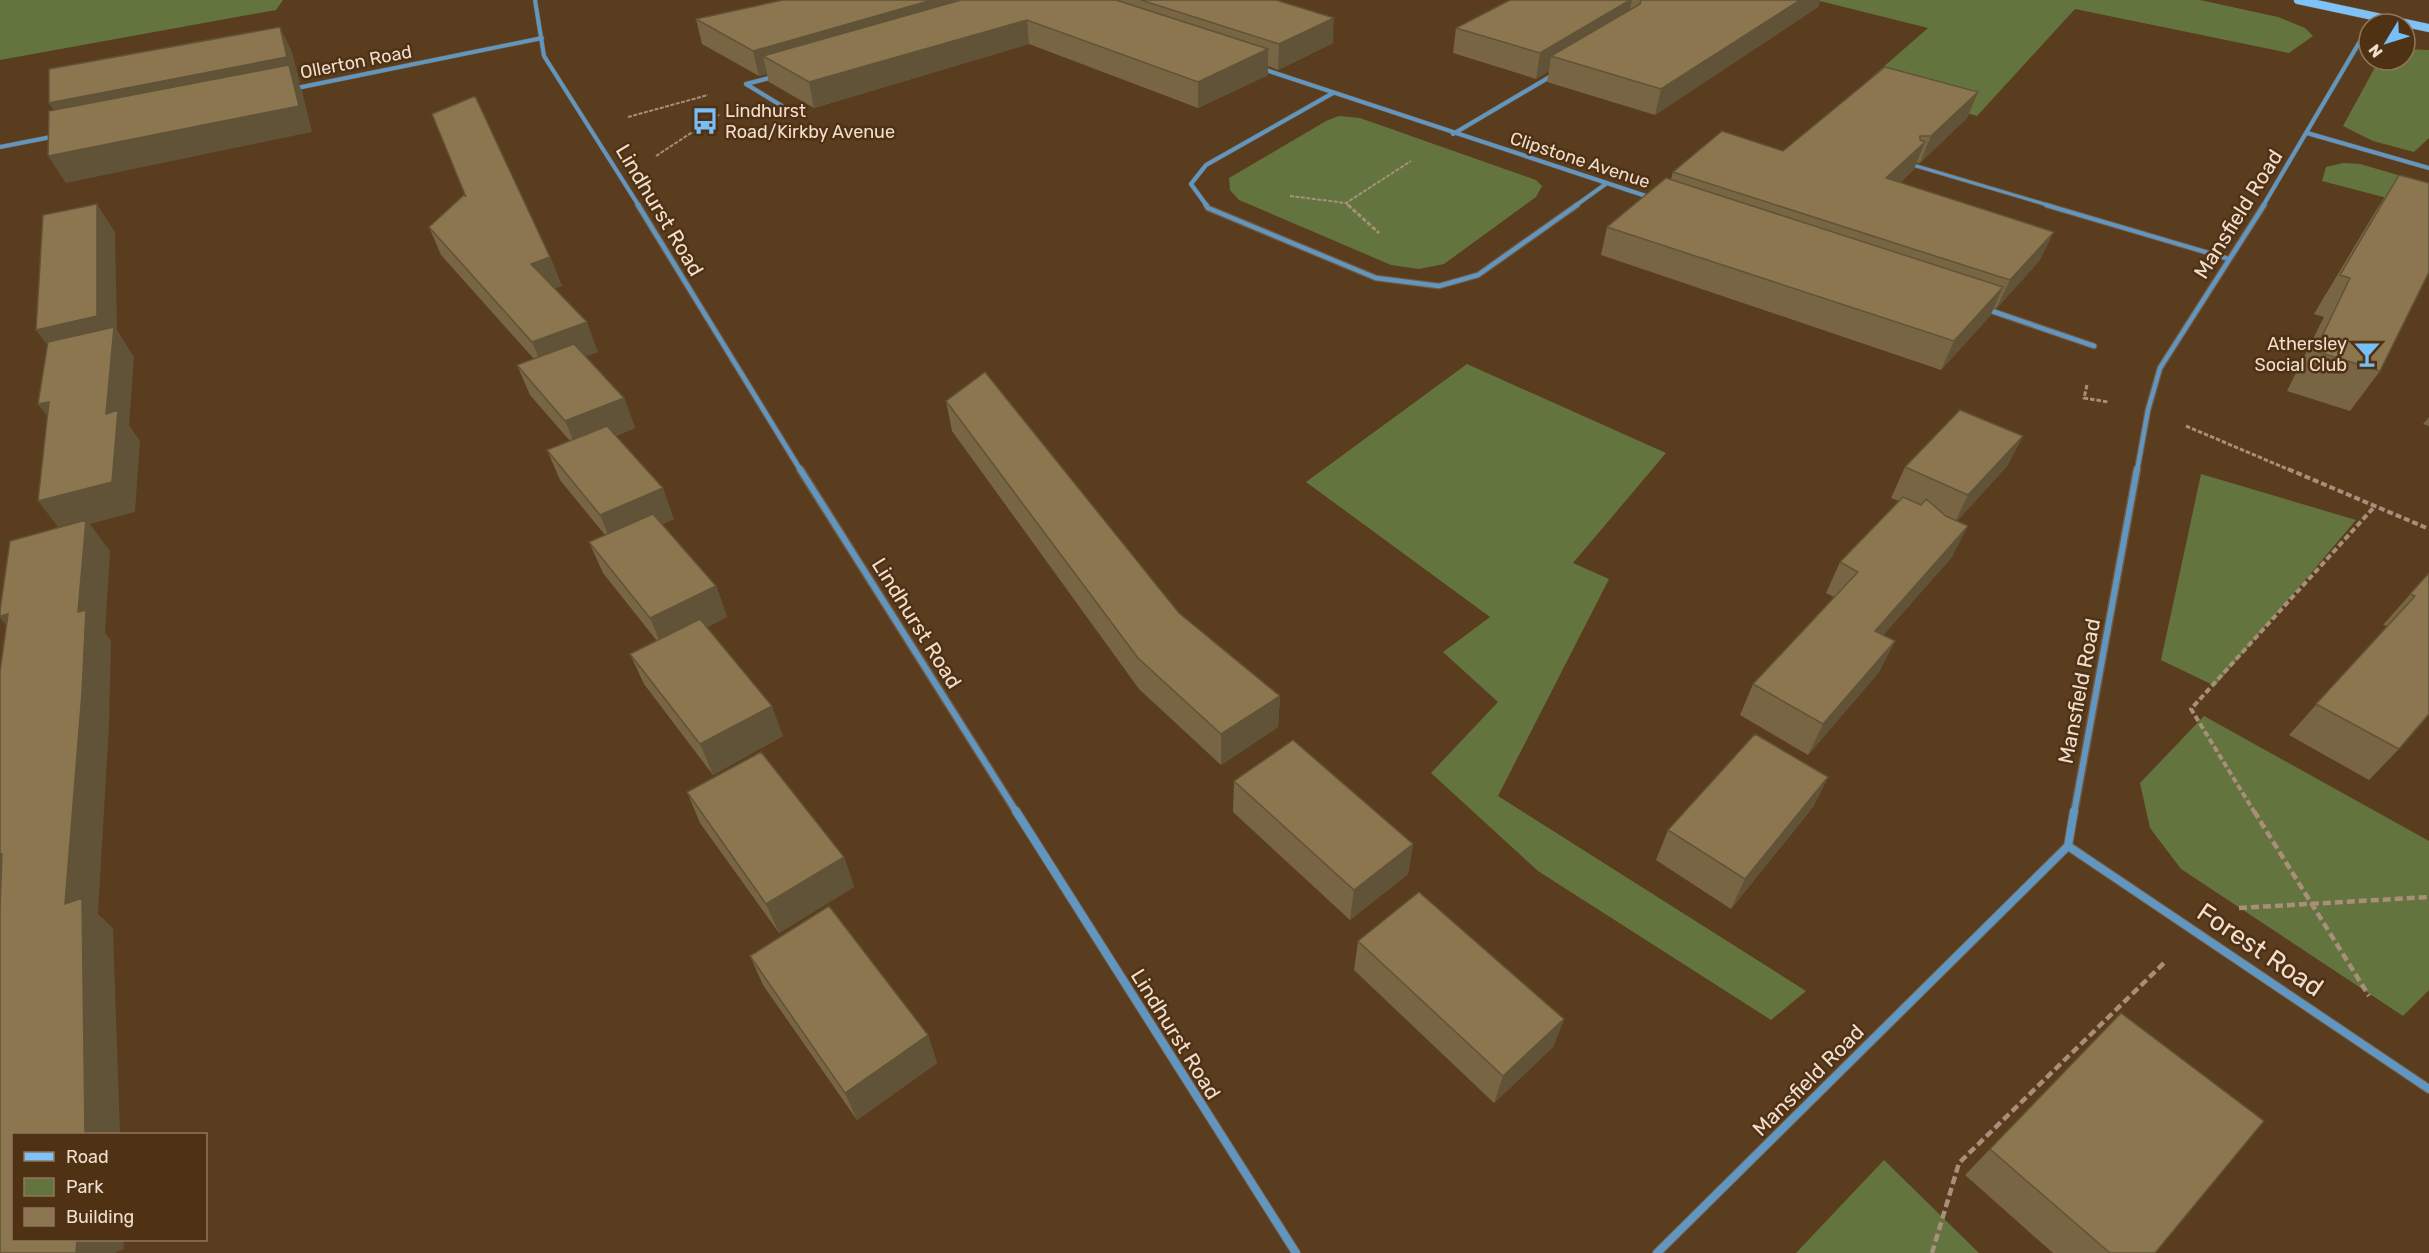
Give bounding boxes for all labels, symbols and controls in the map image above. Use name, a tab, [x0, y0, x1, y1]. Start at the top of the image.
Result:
north arrow	[2357, 12, 2417, 72]
street label: Ollerton Road	[298, 40, 414, 84]
text: N	[2365, 41, 2387, 61]
place label: Lindhurst Road/Kirkby Avenue	[725, 100, 895, 143]
bus stop icon: Lindhurst Road/Kirkby Avenue	[690, 106, 720, 136]
street label: Clipstone Avenue	[1507, 127, 1653, 193]
street label: Lindhurst Road	[611, 140, 709, 280]
street label: Mansfield Road	[2188, 145, 2288, 283]
place label: Athersley Social Club	[2255, 333, 2347, 376]
bar icon: Athersley Social Club	[2352, 339, 2382, 369]
street label: Lindhurst Road	[867, 553, 967, 693]
street label: Mansfield Road	[2053, 616, 2105, 766]
street label: Forest Road	[2191, 896, 2329, 1004]
street label: Lindhurst Road	[1126, 964, 1226, 1104]
street label: Mansfield Road	[1747, 1019, 1869, 1141]
legend	[12, 1133, 207, 1241]
text: Road	[66, 1146, 109, 1168]
text: Park	[66, 1176, 104, 1198]
text: Building	[66, 1206, 134, 1228]

